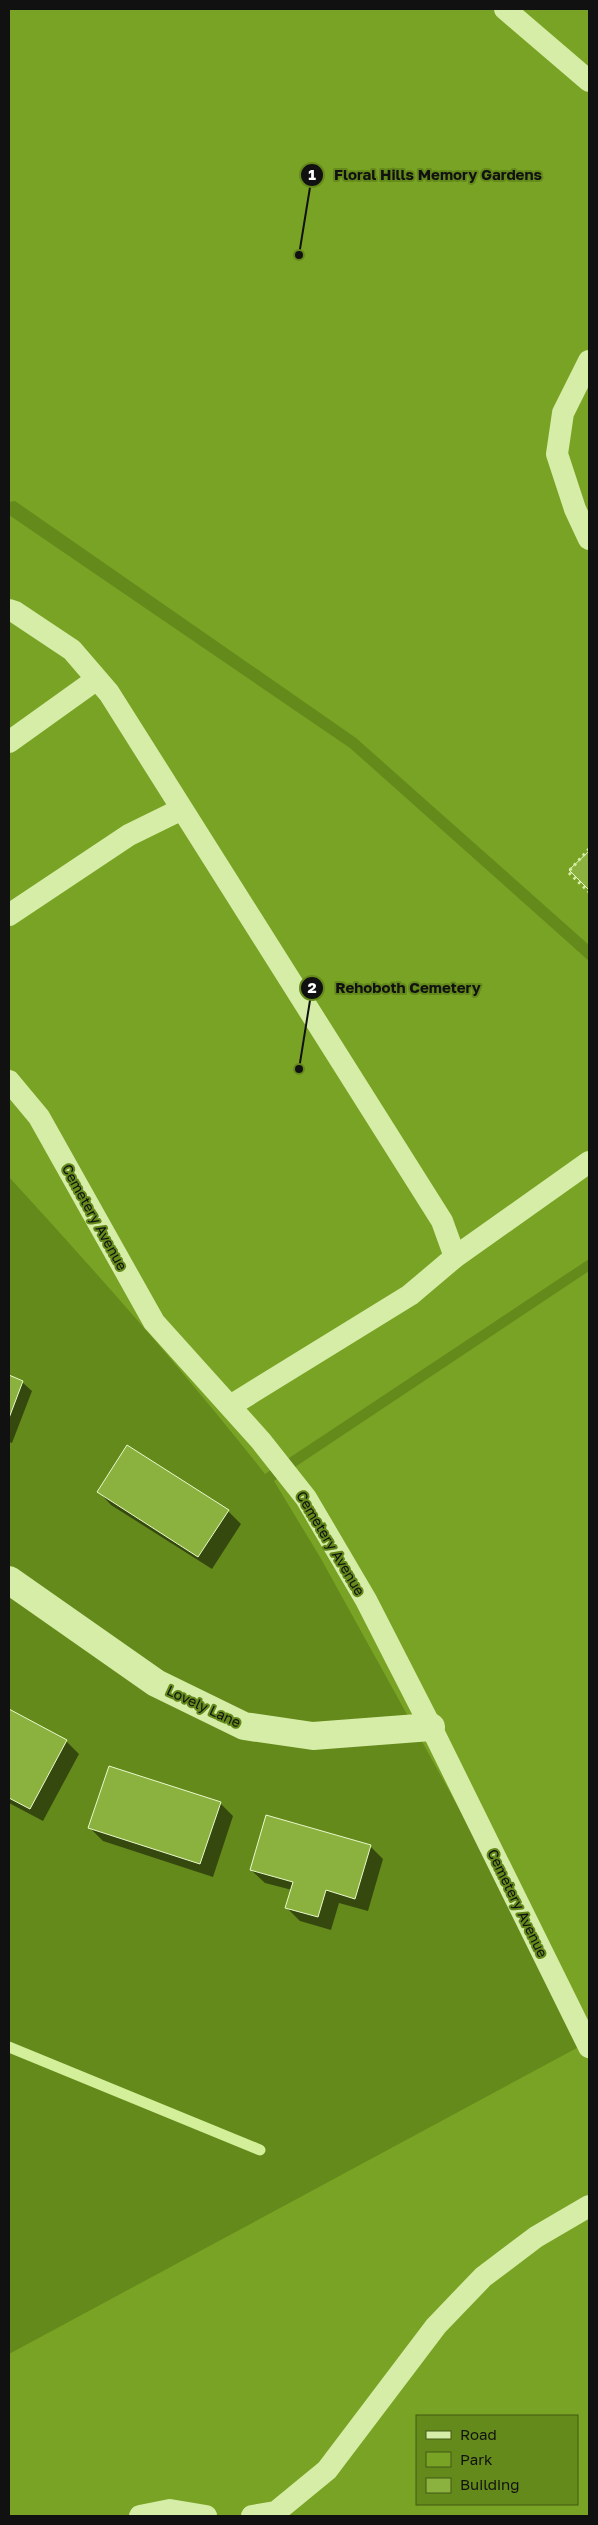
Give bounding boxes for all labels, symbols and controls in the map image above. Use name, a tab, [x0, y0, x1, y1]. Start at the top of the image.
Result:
callout: Floral Hills Memory Gardens	[299, 160, 552, 190]
text: 1	[308, 165, 316, 183]
text: Floral Hills Memory Gardens	[334, 165, 542, 183]
callout: Rehoboth Cemetery	[300, 973, 490, 1003]
text: 2	[307, 978, 317, 996]
text: Rehoboth Cemetery	[335, 978, 481, 996]
street label: Cemetery Avenue	[59, 1161, 131, 1273]
street label: Cemetery Avenue	[293, 1488, 369, 1598]
street label: Lovely Lane	[164, 1681, 244, 1731]
street label: Cemetery Avenue	[484, 1846, 552, 1960]
legend	[416, 2415, 578, 2505]
text: Road	[460, 2425, 497, 2443]
text: Park	[460, 2450, 493, 2468]
text: Building	[460, 2475, 520, 2493]

